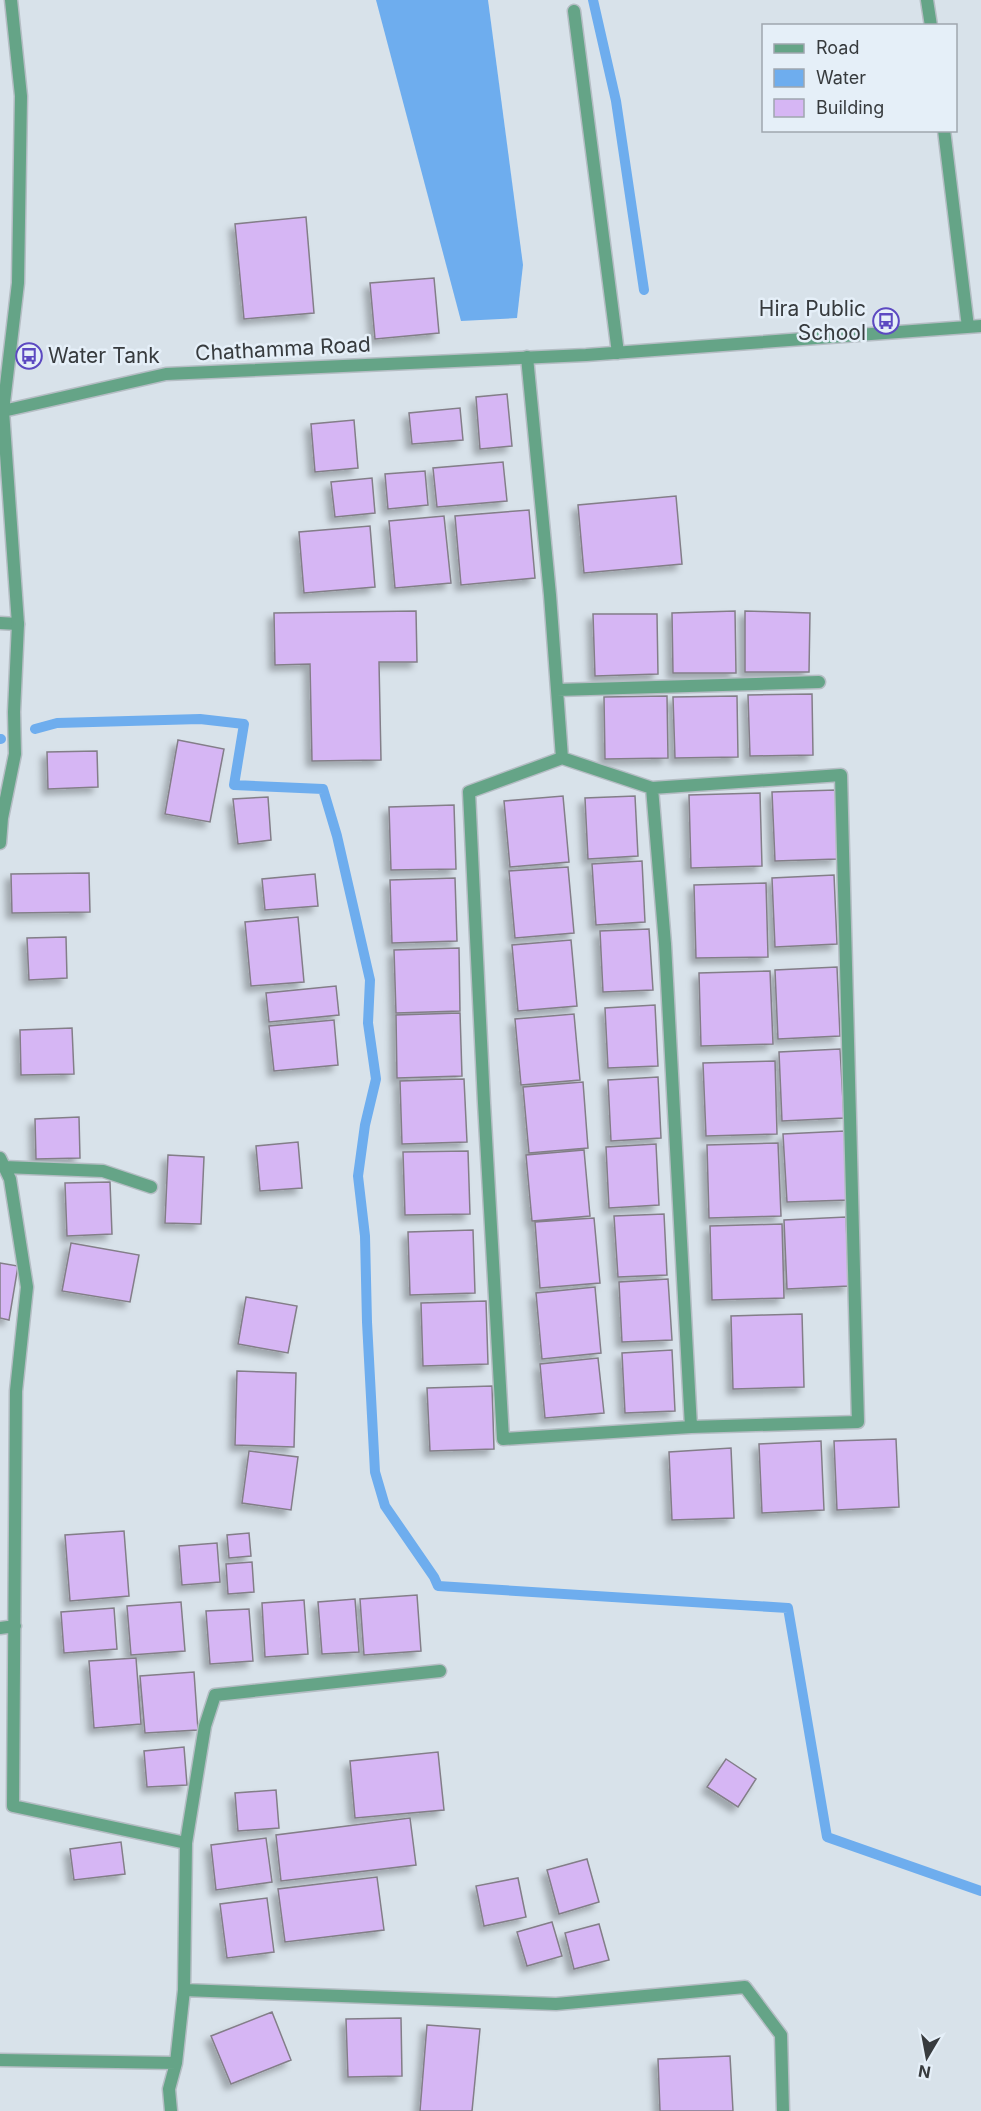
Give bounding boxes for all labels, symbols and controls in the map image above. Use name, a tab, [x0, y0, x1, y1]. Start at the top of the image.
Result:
legend	[762, 24, 957, 132]
text: Road	[816, 37, 859, 58]
text: Water	[816, 67, 866, 88]
text: Building	[816, 97, 884, 118]
place label: Hira Public School	[759, 296, 866, 345]
bus stop icon: Hira Public School	[871, 306, 901, 336]
street label: Chathamma Road	[195, 331, 371, 366]
bus stop icon: Water Tank	[14, 341, 44, 371]
place label: Water Tank	[48, 343, 160, 368]
north arrow	[897, 2027, 957, 2087]
text: N	[917, 2061, 932, 2083]

